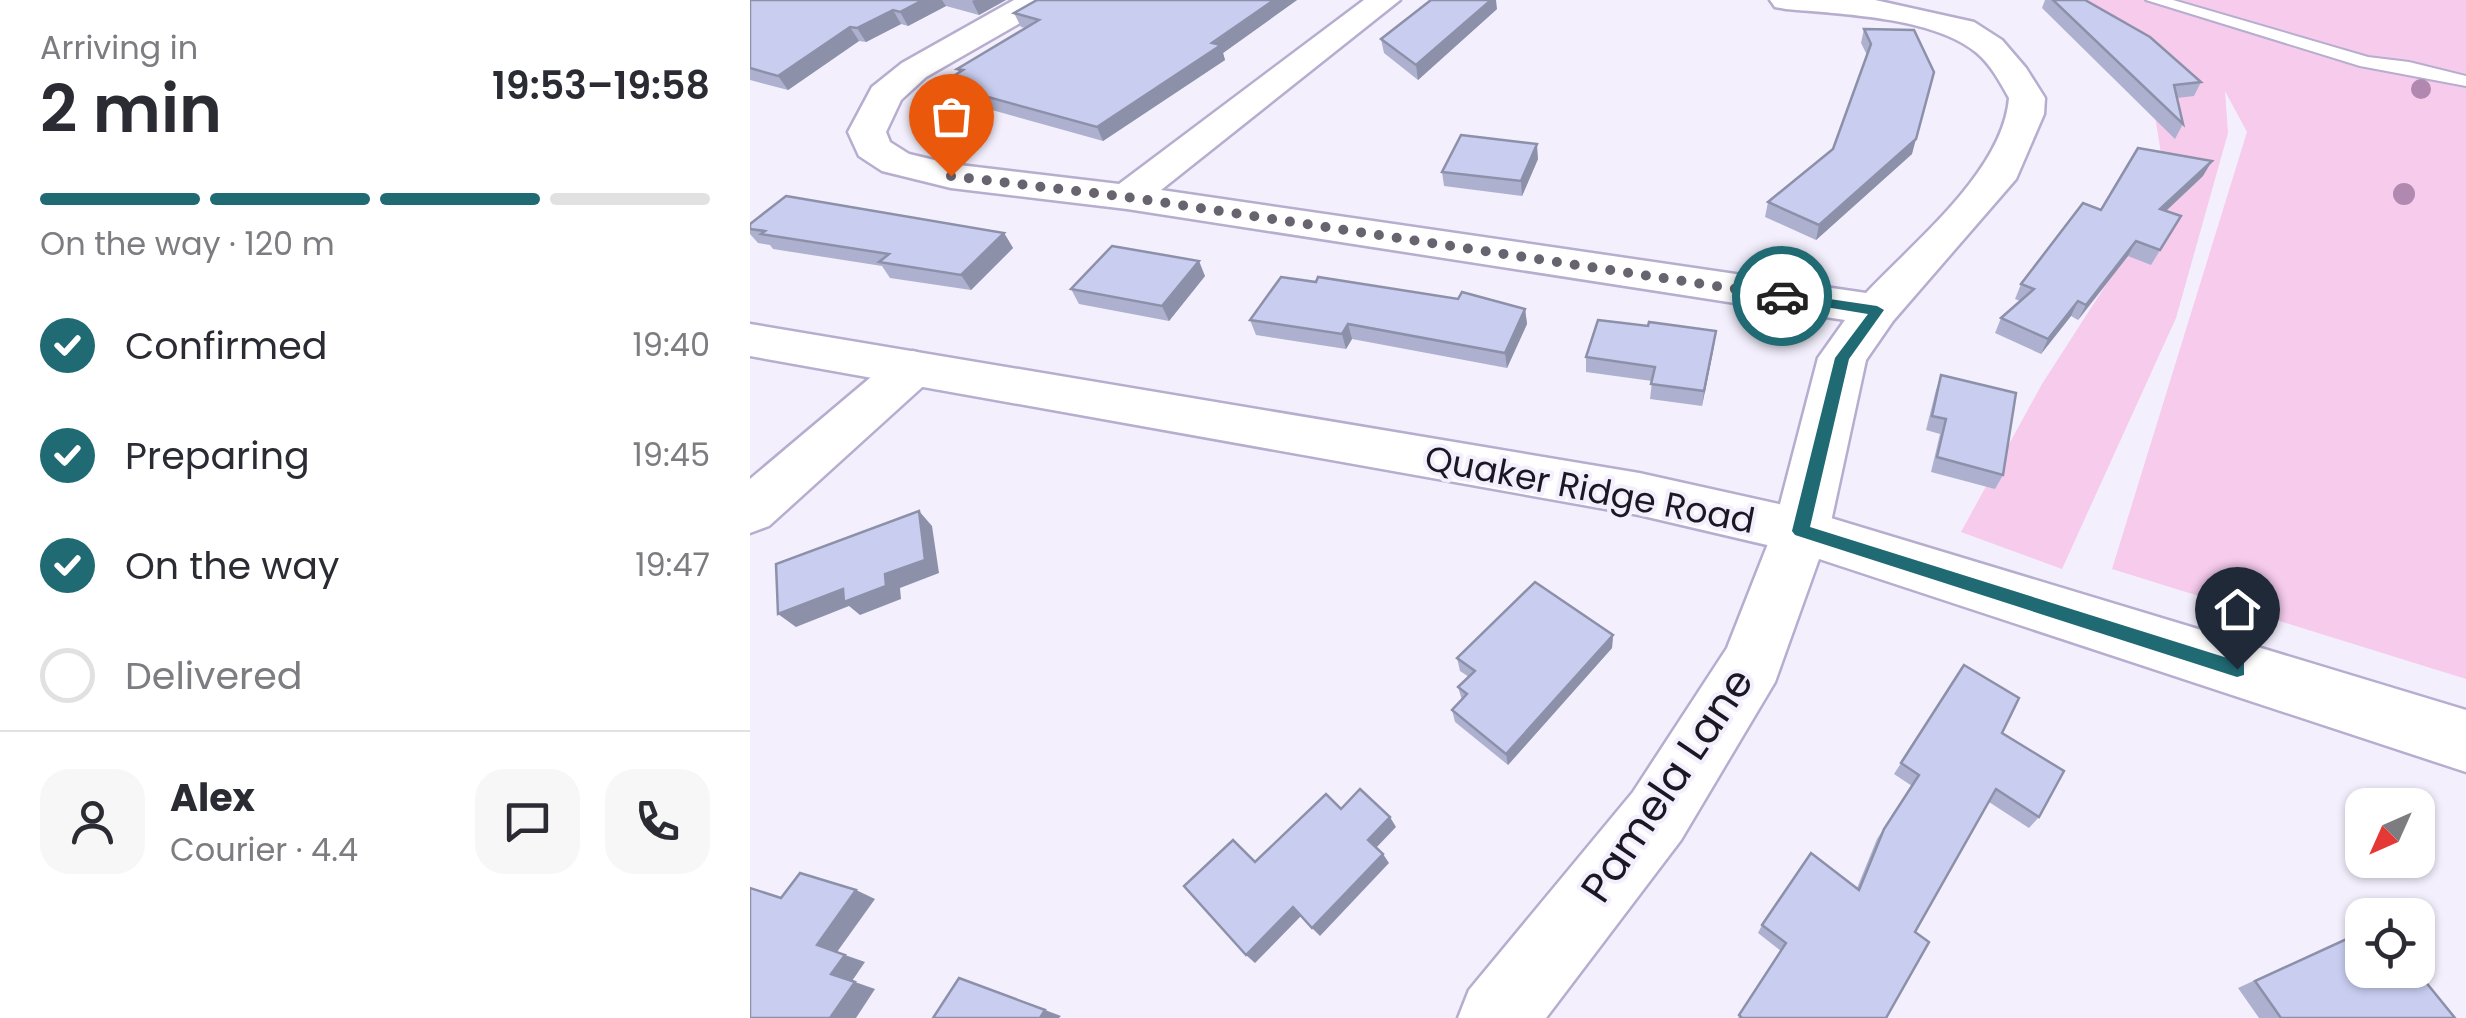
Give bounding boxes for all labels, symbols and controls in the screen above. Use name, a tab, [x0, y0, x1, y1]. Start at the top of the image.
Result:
text: Arriving in	[40, 25, 198, 70]
text: 19:53–19:58	[492, 59, 710, 112]
text: 2 min	[40, 64, 222, 155]
pin	[909, 74, 994, 177]
icon: bag	[924, 89, 979, 144]
text: On the way · 120 m	[40, 221, 335, 266]
courier	[1732, 246, 1832, 346]
icon: car	[1755, 269, 1810, 324]
icon: check	[40, 318, 95, 373]
text: Confirmed	[125, 319, 327, 372]
text: 19:40	[633, 322, 710, 367]
icon: check	[40, 428, 95, 483]
text: Preparing	[125, 429, 310, 482]
text: 19:45	[633, 432, 710, 477]
street label: Quaker Ridge Road	[1421, 433, 1759, 545]
icon: check	[40, 538, 95, 593]
text: On the way	[125, 539, 339, 592]
text: 19:47	[635, 542, 710, 587]
pin	[2195, 567, 2280, 670]
icon: home	[2210, 582, 2265, 637]
text: Delivered	[125, 649, 302, 702]
street label: Pamela Lane	[1567, 656, 1767, 914]
button: person	[40, 769, 145, 874]
button: chat	[475, 769, 580, 874]
button: phone	[605, 769, 710, 874]
text: Alex	[170, 771, 255, 824]
north arrow	[2345, 788, 2435, 878]
map controls	[2345, 788, 2435, 988]
text: Courier · 4.4	[170, 827, 358, 872]
button: locate	[2345, 898, 2435, 988]

